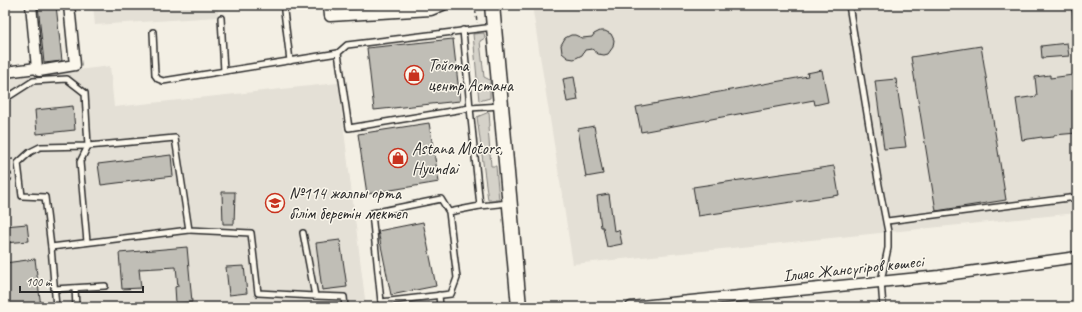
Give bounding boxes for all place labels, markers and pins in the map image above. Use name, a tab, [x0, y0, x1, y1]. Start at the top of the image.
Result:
place label: Тойота центр Астана	[428, 55, 514, 96]
shop icon: Тойота центр Астана	[403, 64, 425, 86]
place label: Astana Motors, Hyundai	[412, 138, 503, 179]
shop icon: Astana Motors, Hyundai	[387, 147, 409, 169]
place label: №114 жалпы орта білім беретін мектеп	[289, 183, 408, 224]
school or university icon: №114 жалпы орта білім беретін мектеп	[264, 192, 286, 214]

